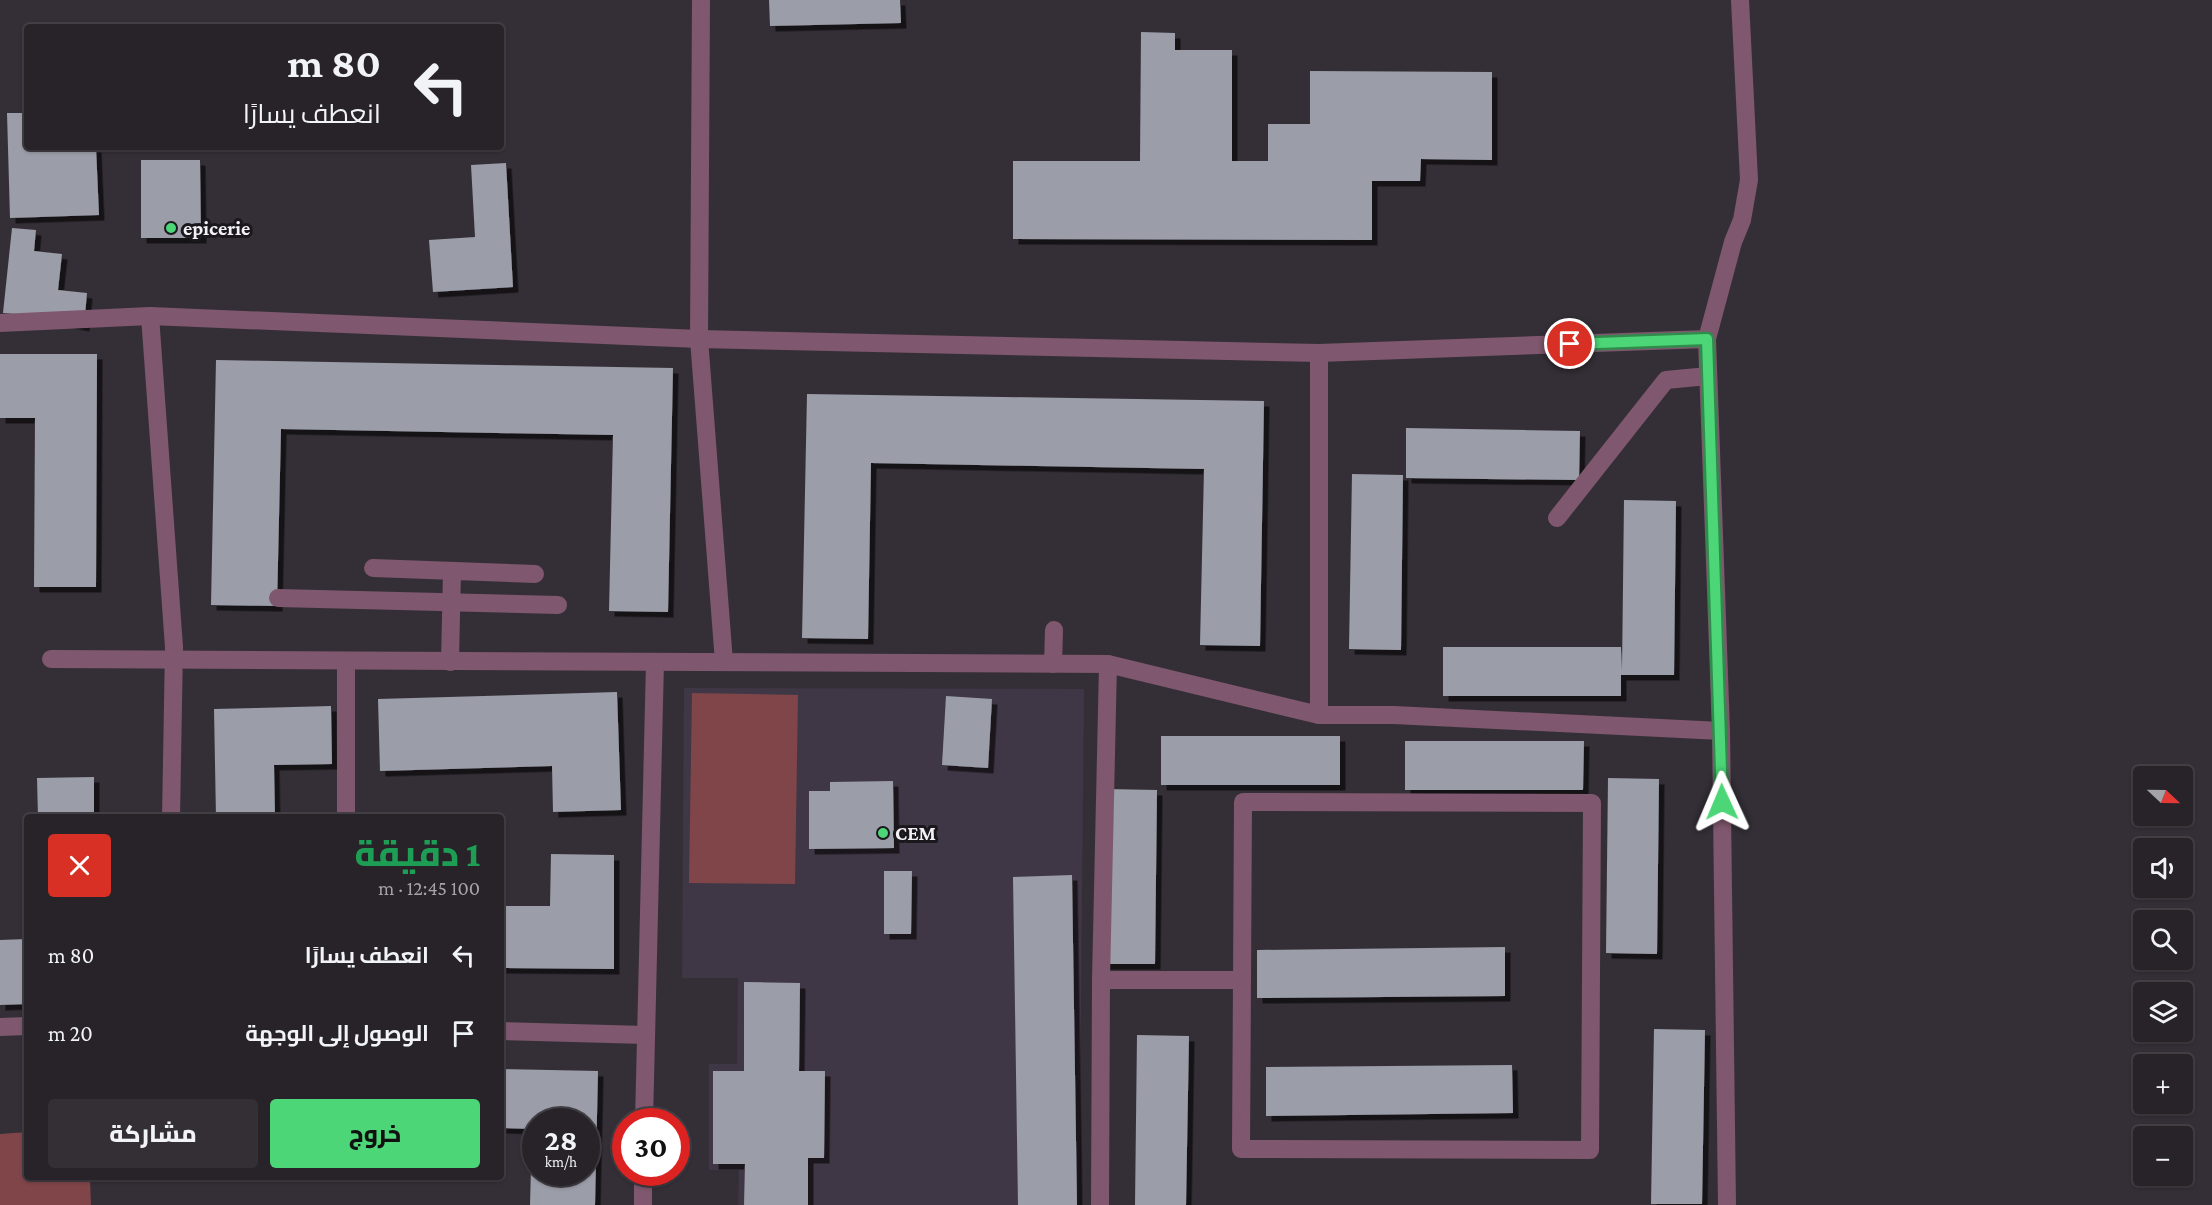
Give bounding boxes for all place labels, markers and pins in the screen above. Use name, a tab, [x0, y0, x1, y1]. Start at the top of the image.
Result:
place label: epicerie	[183, 217, 250, 239]
marker: epicerie	[164, 221, 178, 235]
pin	[1544, 318, 1595, 369]
place label: CEM	[895, 822, 936, 844]
marker: CEM	[876, 826, 890, 840]

